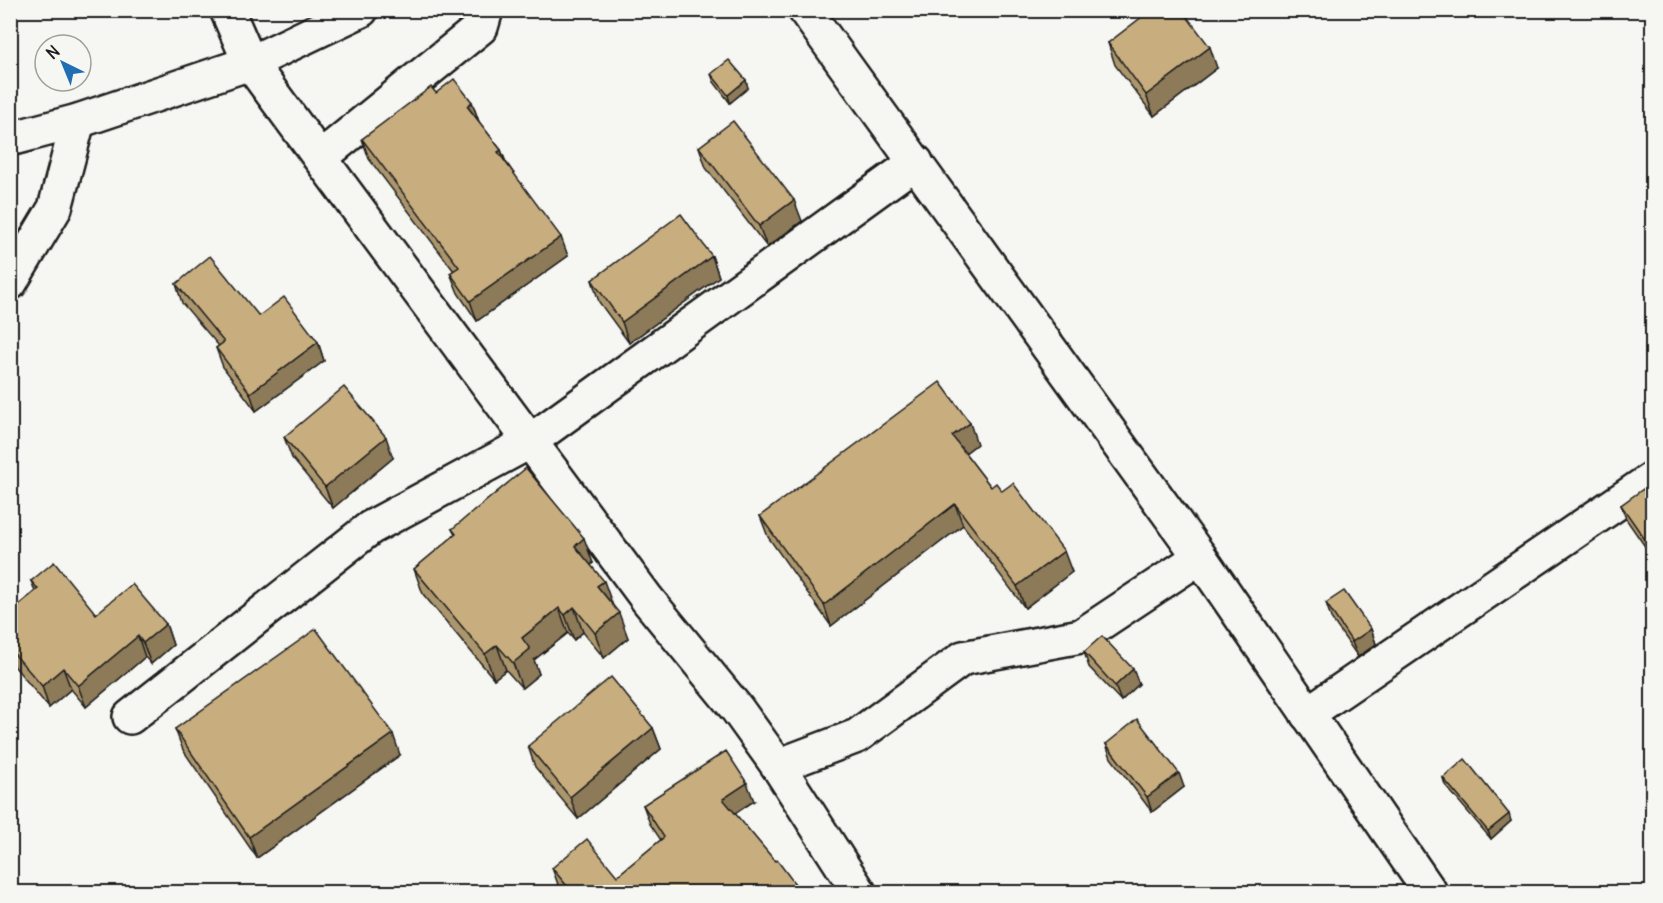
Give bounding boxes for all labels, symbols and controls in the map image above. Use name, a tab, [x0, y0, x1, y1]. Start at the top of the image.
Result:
north arrow	[33, 33, 93, 93]
text: N	[42, 41, 64, 63]

